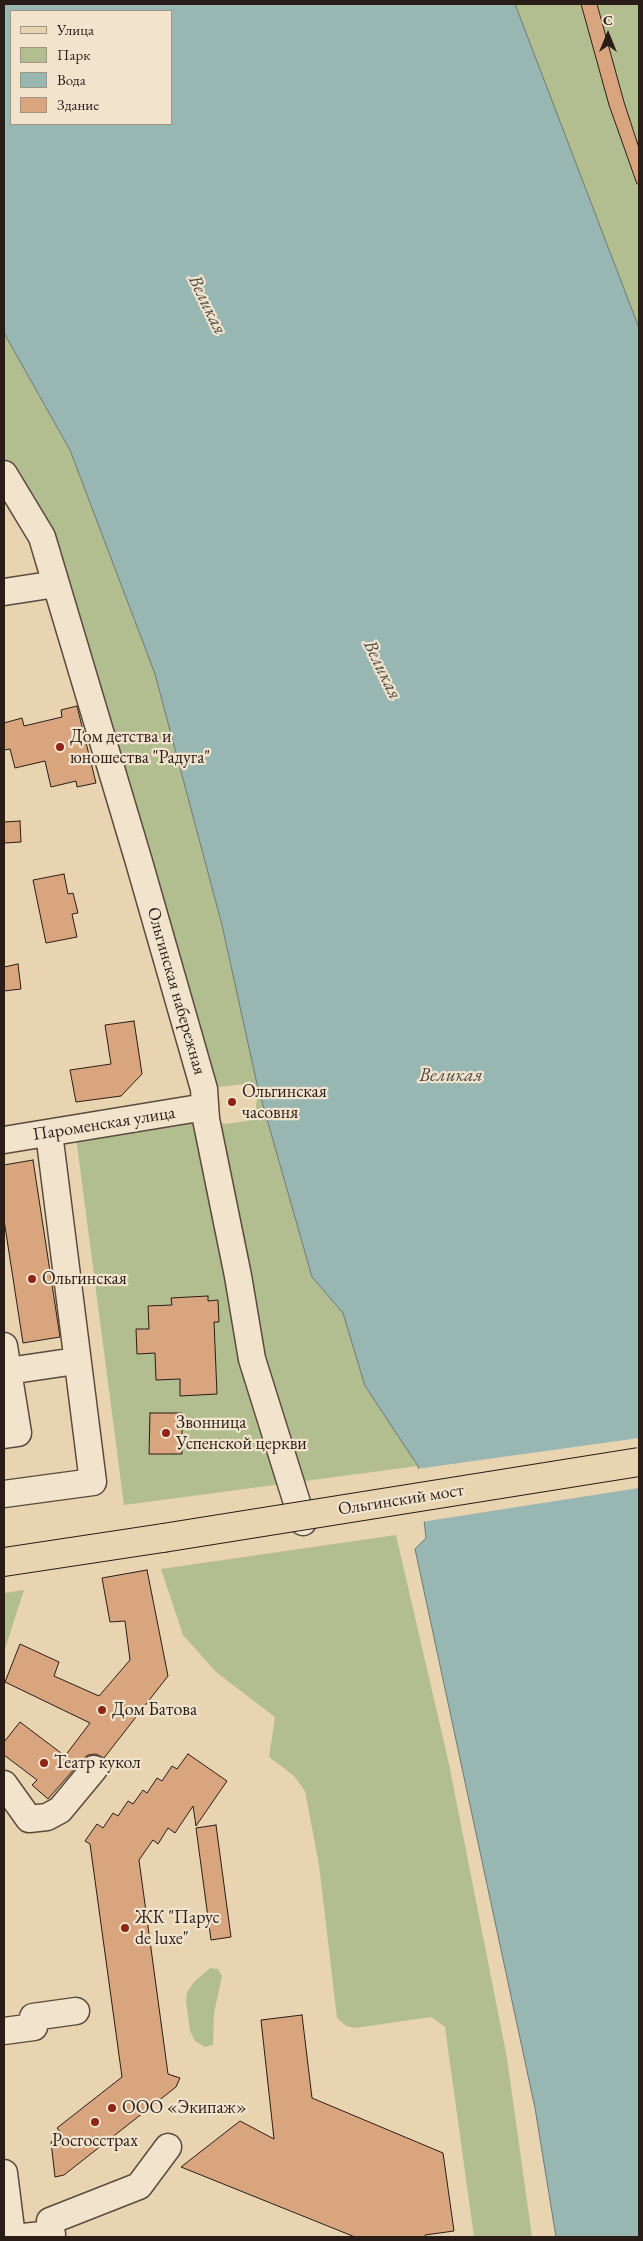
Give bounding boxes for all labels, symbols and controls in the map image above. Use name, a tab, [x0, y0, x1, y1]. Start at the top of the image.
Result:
legend	[10, 10, 172, 125]
north arrow	[583, 10, 633, 60]
text: С	[603, 11, 613, 29]
text: Улица	[57, 20, 94, 39]
text: Парк	[57, 45, 90, 64]
text: Вода	[57, 70, 86, 89]
text: Здание	[57, 95, 99, 114]
water label: Великая	[183, 271, 231, 339]
water label: Великая	[358, 636, 406, 704]
place label: Дом детства и юношества "Радуга"	[70, 726, 210, 769]
marker: Дом детства и юношества "Радуга"	[54, 741, 66, 753]
street label: Ольгинская набережная	[142, 905, 210, 1077]
water label: Великая	[419, 1065, 483, 1087]
place label: Ольгинская часовня	[242, 1081, 327, 1124]
marker: Ольгинская часовня	[226, 1096, 238, 1108]
street label: Пароменская улица	[31, 1102, 177, 1146]
place label: Ольгинская	[42, 1268, 127, 1290]
marker: Ольгинская	[26, 1273, 38, 1285]
place label: Звонница Успенской церкви	[176, 1412, 307, 1455]
marker: Звонница Успенской церкви	[160, 1427, 172, 1439]
street label: Ольгинский мост	[336, 1479, 466, 1521]
place label: Дом Батова	[112, 1699, 197, 1721]
marker: Дом Батова	[96, 1704, 108, 1716]
place label: Театр кукол	[54, 1752, 141, 1774]
marker: Театр кукол	[38, 1757, 50, 1769]
place label: ЖК "Парус de luxe"	[135, 1907, 220, 1950]
marker: ЖК "Парус de luxe"	[119, 1922, 131, 1934]
place label: ООО «Экипаж»	[122, 2097, 247, 2119]
marker: ООО «Экипаж»	[106, 2102, 118, 2114]
marker: Росгосстрах	[89, 2116, 101, 2128]
place label: Росгосстрах	[52, 2130, 138, 2152]

